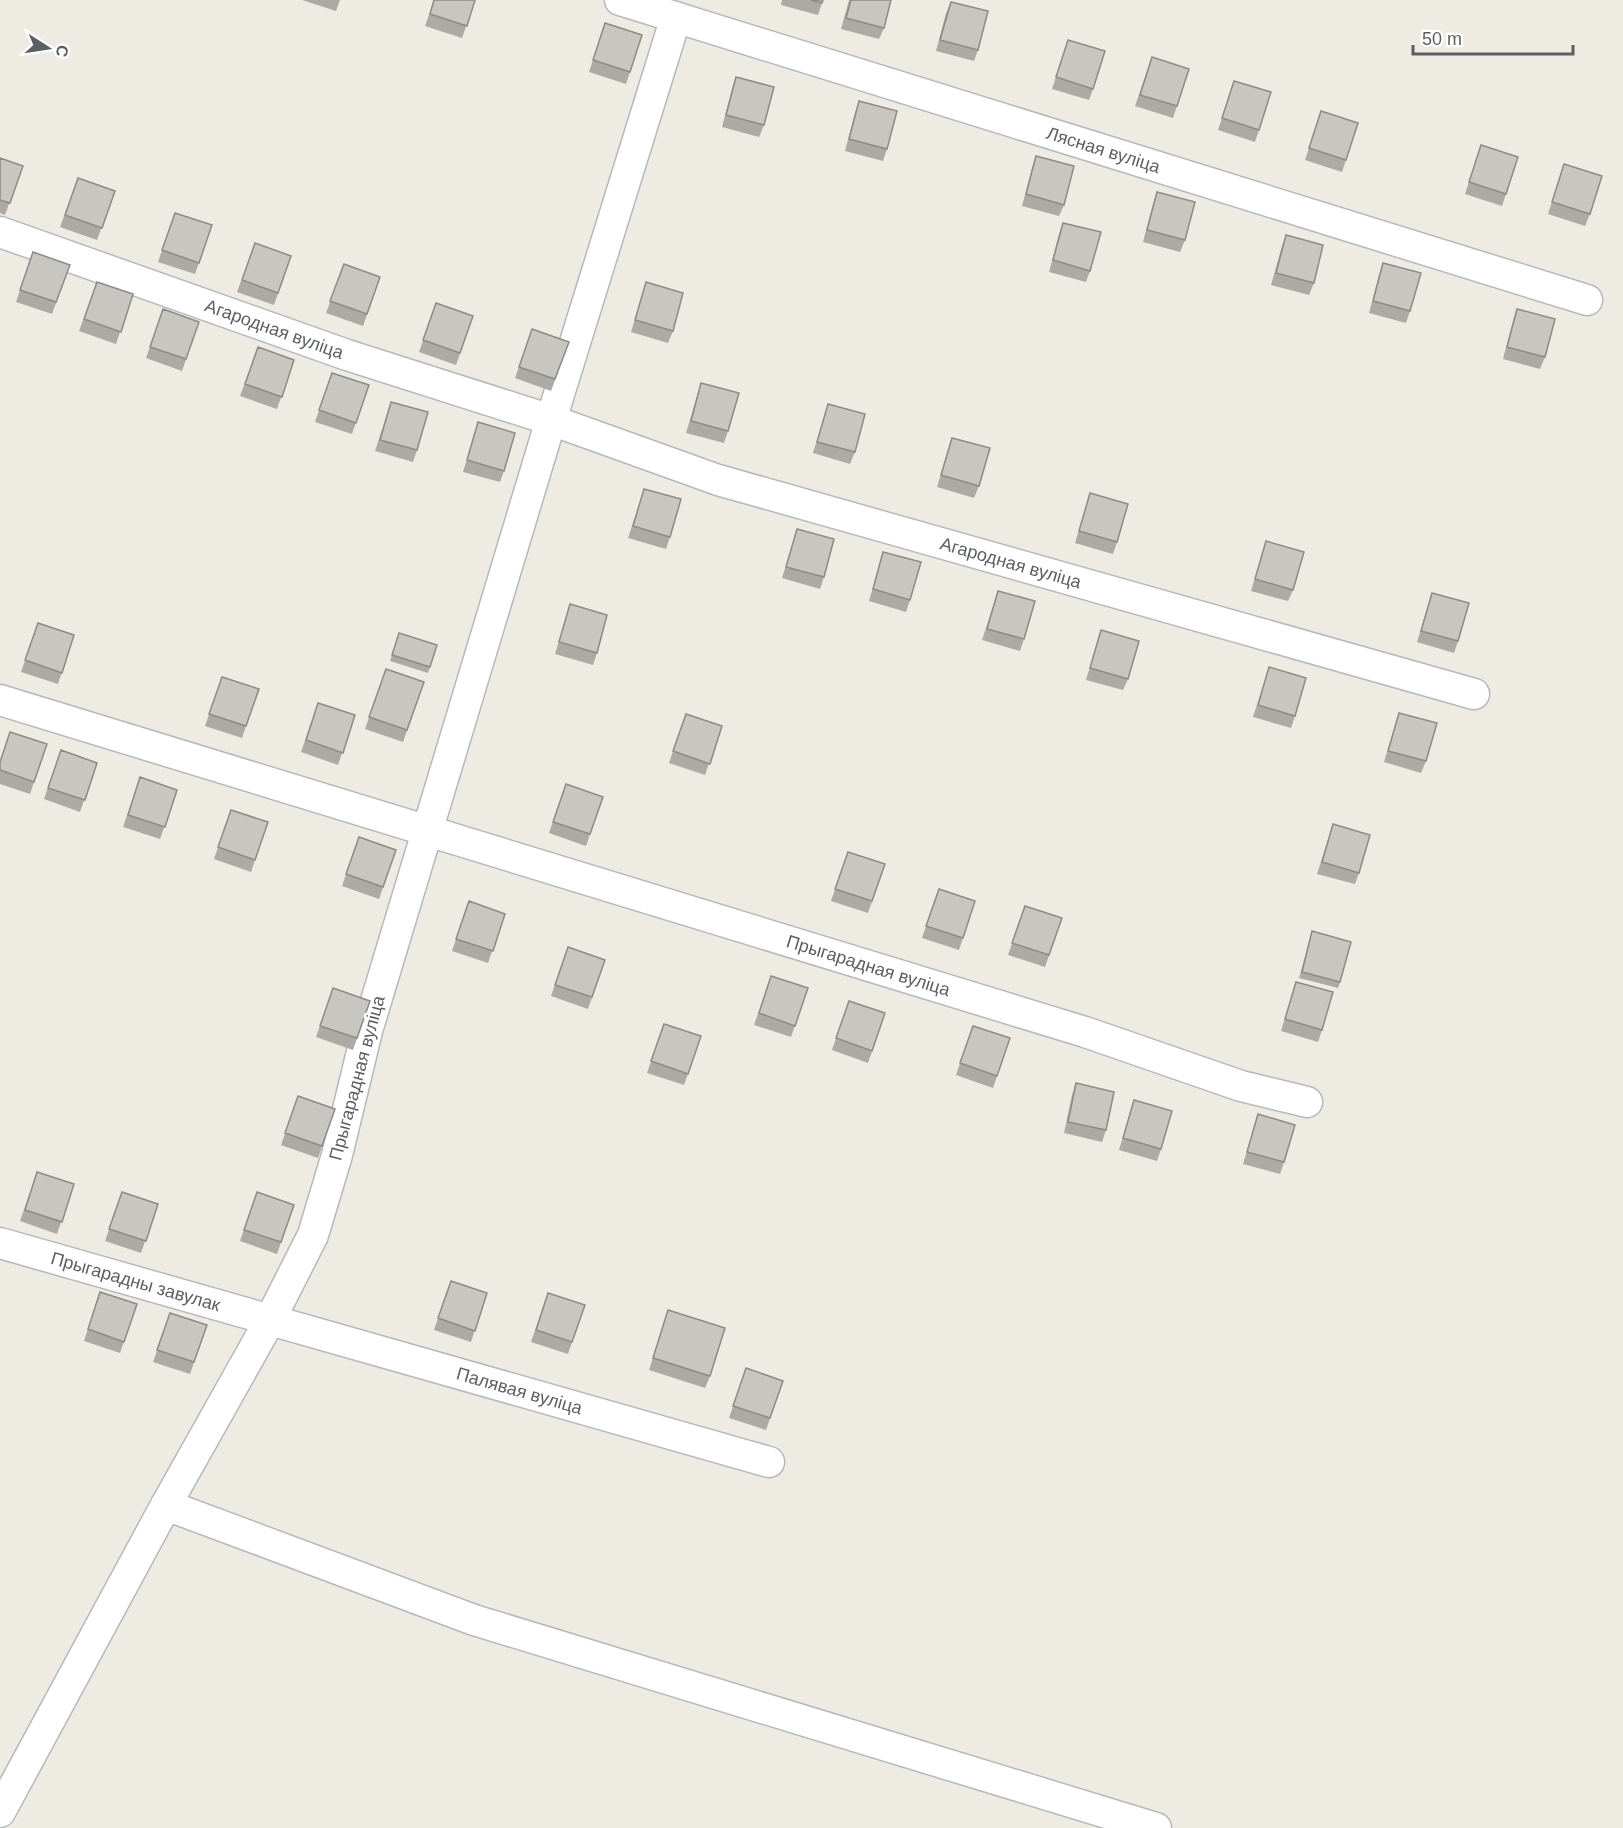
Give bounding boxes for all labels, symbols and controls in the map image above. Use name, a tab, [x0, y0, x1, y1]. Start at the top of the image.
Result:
north arrow	[18, 18, 78, 78]
scale bar	[1413, 18, 1574, 56]
text: 50 m	[1422, 29, 1462, 49]
text: С	[53, 44, 72, 59]
street label: Лясная вуліца	[1044, 123, 1163, 177]
street label: Агародная вуліца	[202, 295, 347, 363]
street label: Агародная вуліца	[938, 533, 1085, 593]
street label: Прыгарадная вуліца	[784, 931, 953, 1000]
street label: Прыгарадная вуліца	[325, 992, 389, 1163]
street label: Прыгарадны завулак	[49, 1248, 223, 1315]
street label: Палявая вуліца	[454, 1363, 586, 1419]

